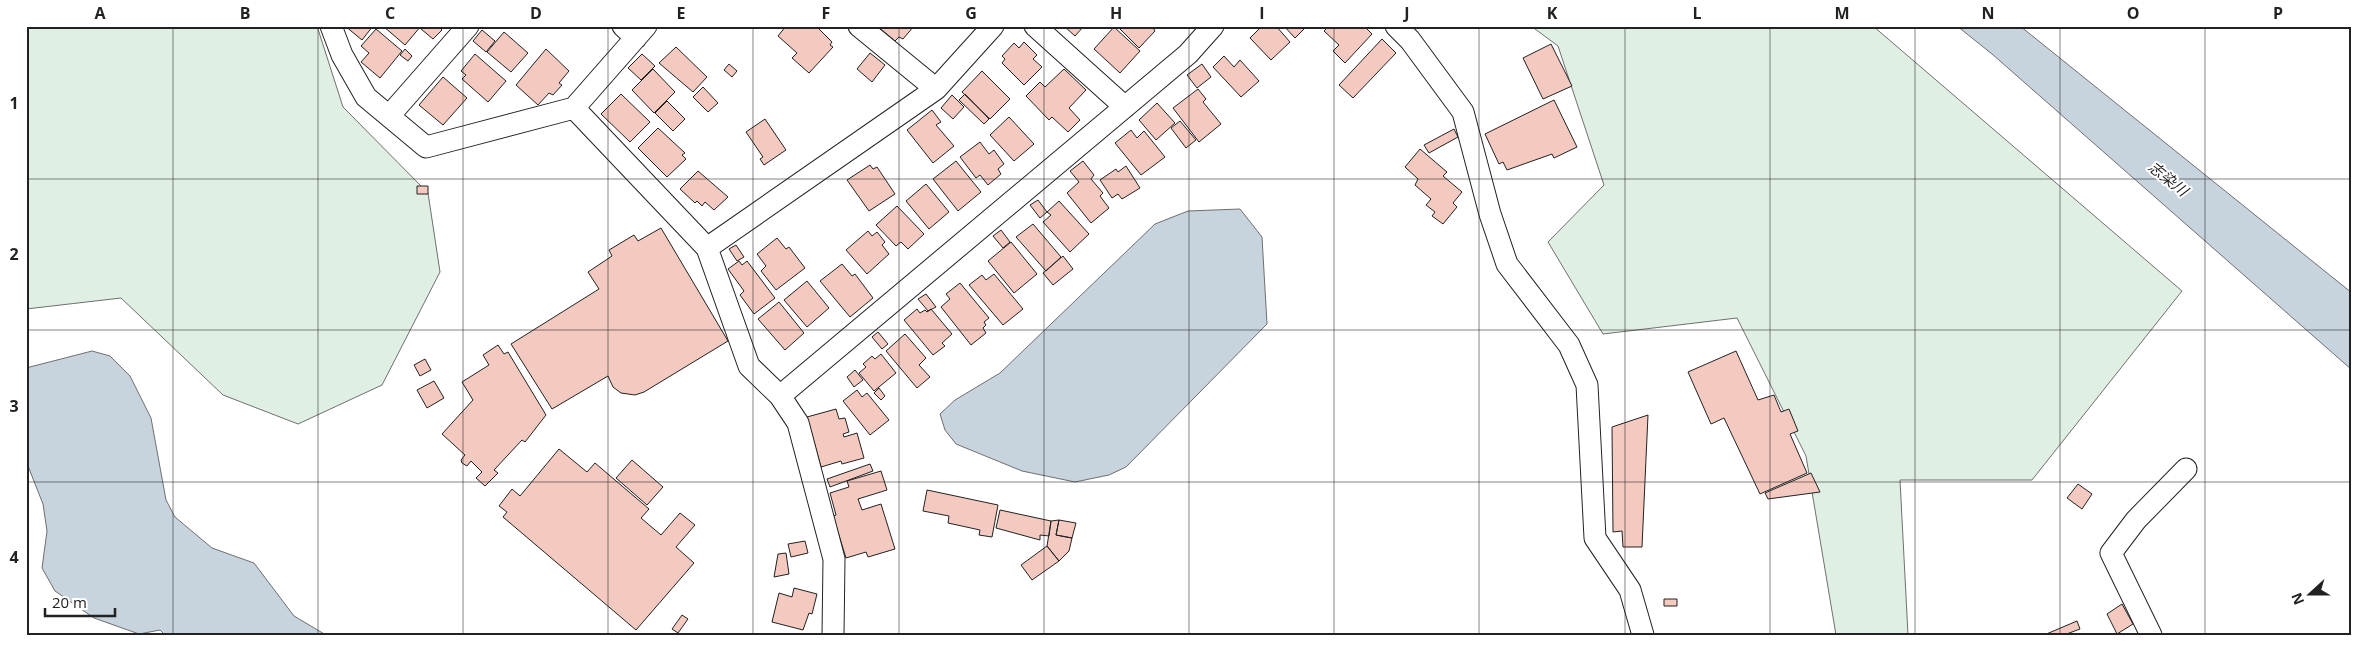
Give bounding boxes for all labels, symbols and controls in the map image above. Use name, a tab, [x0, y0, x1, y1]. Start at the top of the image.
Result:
text: A	[94, 2, 106, 24]
text: B	[240, 2, 250, 24]
text: C	[385, 2, 395, 24]
text: D	[530, 2, 542, 24]
text: E	[677, 2, 686, 24]
text: F	[822, 2, 830, 24]
text: G	[965, 2, 977, 24]
text: H	[1110, 2, 1122, 24]
text: I	[1259, 2, 1265, 24]
text: J	[1402, 2, 1410, 24]
text: K	[1547, 2, 1558, 24]
text: L	[1692, 2, 1702, 24]
text: M	[1834, 2, 1850, 24]
text: N	[1981, 2, 1995, 24]
text: O	[2127, 2, 2139, 24]
text: P	[2273, 2, 2283, 24]
text: 1	[9, 92, 19, 114]
water label: 志染川	[2145, 156, 2194, 201]
text: 2	[9, 243, 19, 265]
text: 3	[9, 395, 19, 417]
text: 4	[9, 546, 19, 568]
north arrow	[2286, 568, 2336, 618]
scale bar	[45, 586, 115, 618]
text: N	[2286, 590, 2308, 608]
text: 20 m	[52, 592, 87, 612]

